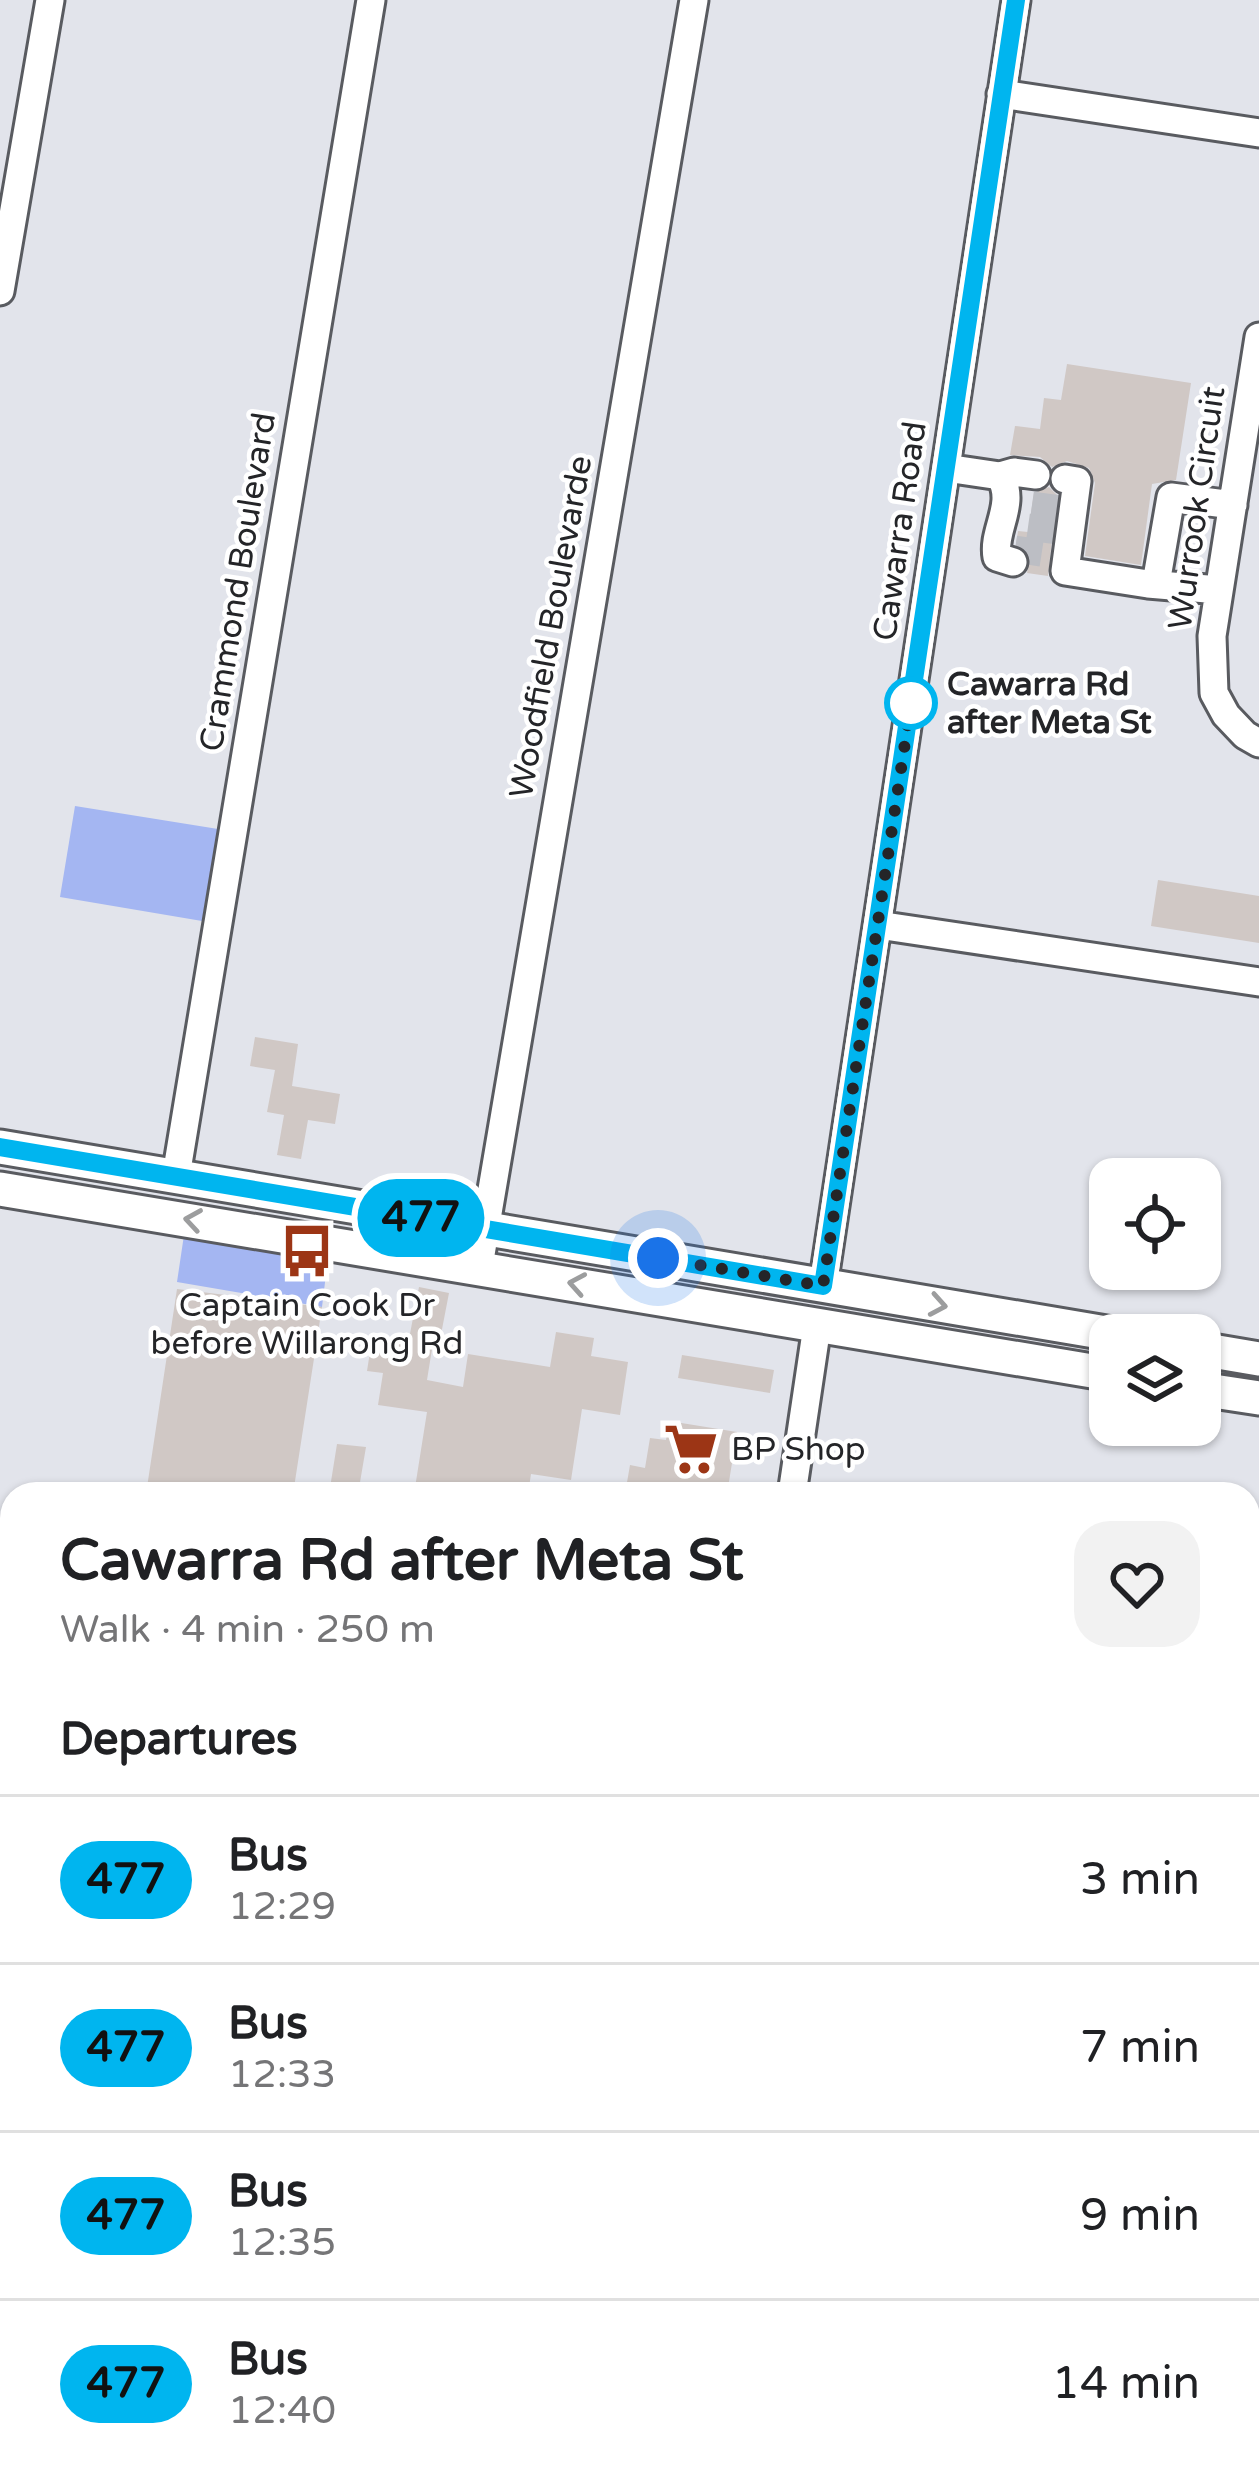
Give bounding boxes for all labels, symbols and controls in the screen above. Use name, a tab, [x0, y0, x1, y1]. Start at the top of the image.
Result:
street label: Wurrook Circuit	[1161, 384, 1233, 632]
street label: Crammond Boulevard	[192, 410, 284, 754]
street label: Cawarra Road	[865, 419, 935, 643]
street label: Woodfield Boulevarde	[502, 453, 600, 801]
place label: Cawarra Rd after Meta St	[947, 665, 1152, 742]
marker: Cawarra Rd after Meta St	[886, 678, 936, 728]
map controls	[1089, 1158, 1221, 1446]
button: locate	[1089, 1158, 1221, 1290]
line badge: 477	[352, 1179, 490, 1257]
text: 477	[381, 1192, 461, 1243]
one-way arrow	[183, 1208, 203, 1233]
bus stop icon: Captain Cook Dr before Willarong Rd	[278, 1222, 336, 1280]
your location	[628, 1228, 688, 1288]
one-way arrow	[568, 1272, 588, 1297]
place label: Captain Cook Dr before Willarong Rd	[151, 1286, 463, 1363]
one-way arrow	[928, 1291, 948, 1316]
button: layers	[1089, 1314, 1221, 1446]
supermarket icon: BP Shop	[662, 1420, 720, 1478]
place label: BP Shop	[731, 1430, 866, 1469]
button: heart	[1074, 1521, 1200, 1647]
text: Cawarra Rd after Meta St	[60, 1527, 743, 1595]
text: Walk · 4 min · 250 m	[60, 1606, 435, 1653]
text: Departures	[60, 1713, 298, 1767]
text: Bus	[228, 1829, 308, 1883]
text: 3 min	[1080, 1853, 1200, 1907]
text: 477	[86, 1854, 166, 1905]
text: 12:29	[228, 1883, 336, 1930]
text: Bus	[228, 1997, 308, 2051]
text: 7 min	[1080, 2021, 1200, 2075]
text: 477	[86, 2022, 166, 2073]
text: 12:33	[228, 2051, 336, 2098]
text: Bus	[228, 2165, 308, 2219]
text: 9 min	[1080, 2189, 1200, 2243]
text: 477	[86, 2190, 166, 2241]
text: 12:35	[228, 2219, 336, 2266]
text: Bus	[228, 2333, 308, 2387]
text: 14 min	[1052, 2357, 1200, 2411]
text: 477	[86, 2358, 166, 2409]
text: 12:40	[228, 2387, 336, 2434]

